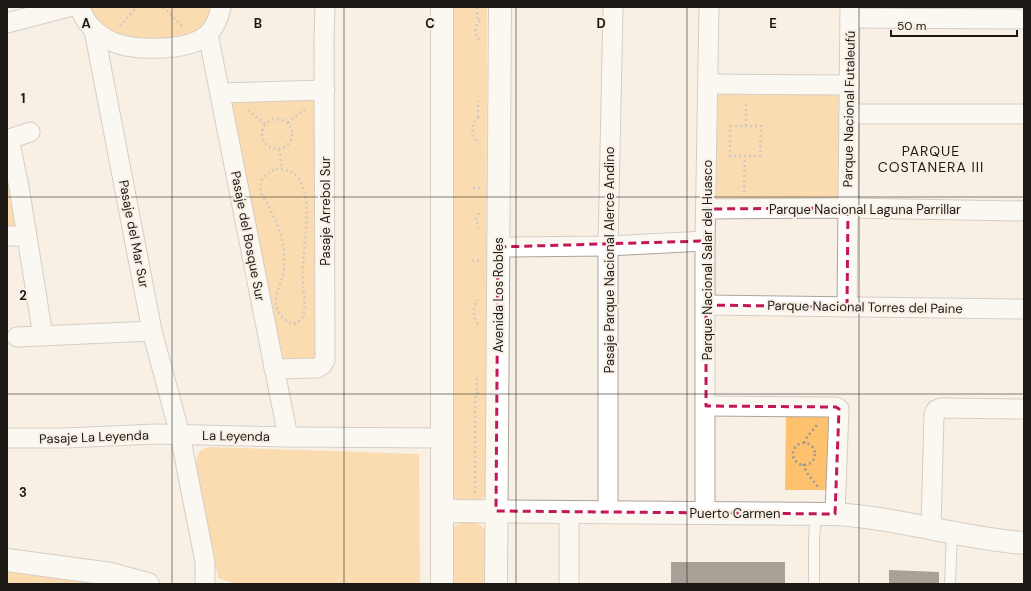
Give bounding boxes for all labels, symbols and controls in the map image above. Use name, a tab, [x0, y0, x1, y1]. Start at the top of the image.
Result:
scale bar	[891, 12, 1017, 38]
text: A	[81, 15, 91, 32]
text: B	[254, 15, 262, 32]
text: C	[425, 15, 435, 32]
text: D	[596, 15, 606, 32]
text: E	[769, 15, 777, 32]
text: 50 m	[897, 18, 926, 34]
street label: Parque Nacional Futaleufú	[839, 31, 859, 187]
text: 1	[21, 90, 25, 107]
district label: PARQUE COSTANERA III	[878, 142, 984, 176]
street label: Pasaje Parque Nacional Alerce Andino	[601, 146, 618, 373]
street label: Pasaje Arrebol Sur	[317, 156, 334, 266]
street label: Parque Nacional Salar del Huasco	[699, 160, 716, 360]
street label: Pasaje del Bosque Sur	[227, 170, 269, 303]
street label: Pasaje del Mar Sur	[115, 178, 153, 290]
street label: Parque Nacional Laguna Parrillar	[769, 201, 961, 218]
street label: Avenida Los Robles	[490, 237, 507, 353]
text: 2	[19, 287, 27, 304]
street label: Parque Nacional Torres del Paine	[767, 297, 963, 317]
street label: Pasaje La Leyenda	[39, 427, 149, 447]
street label: La Leyenda	[202, 427, 270, 445]
text: 3	[19, 484, 27, 501]
street label: Puerto Carmen	[690, 505, 780, 522]

